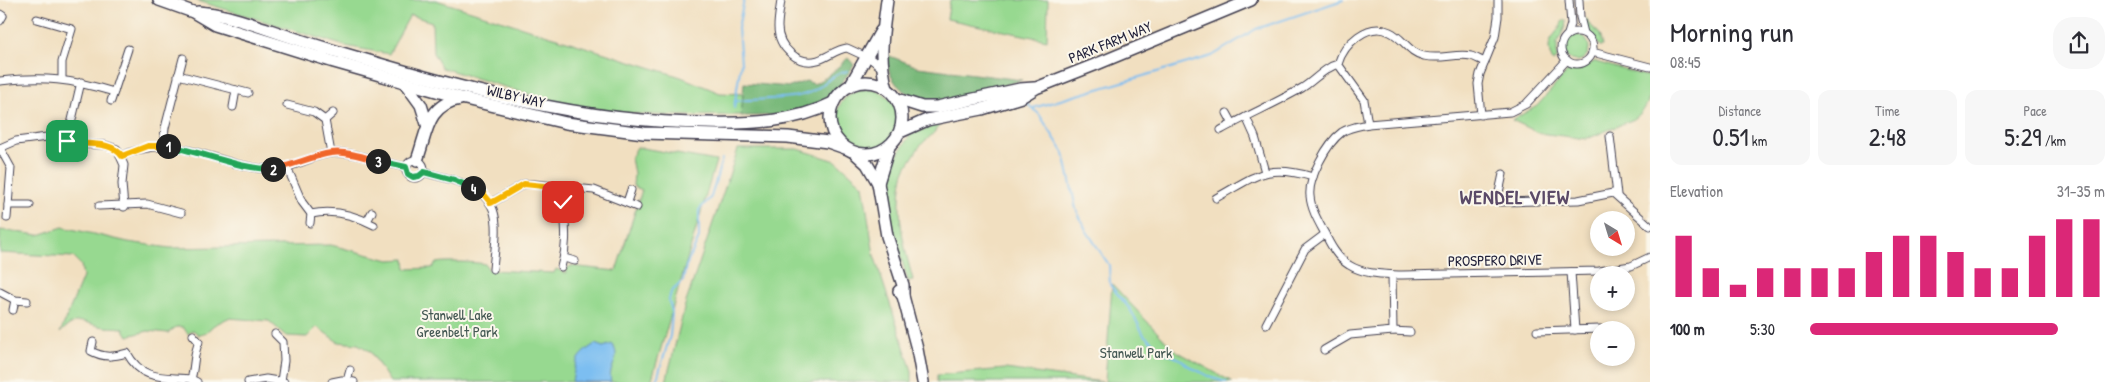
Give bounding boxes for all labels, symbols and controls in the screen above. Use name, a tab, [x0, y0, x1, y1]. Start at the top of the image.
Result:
text: Morning run	[1670, 13, 1794, 51]
street label: PARK FARM WAY	[1065, 16, 1155, 68]
button: share	[2053, 17, 2105, 69]
text: 08:45	[1670, 51, 1701, 73]
street label: WILBY WAY	[485, 79, 548, 113]
text: Distance	[1718, 101, 1761, 120]
text: Time	[1875, 101, 1900, 120]
text: Pace	[2024, 101, 2047, 120]
pin	[46, 120, 88, 162]
text: 0.51	[1712, 120, 1749, 154]
text: 2:48	[1869, 120, 1906, 154]
text: 5:29	[2004, 120, 2042, 154]
icon: arrive	[53, 127, 81, 155]
text: km	[1749, 131, 1767, 150]
text: /km	[2042, 131, 2066, 150]
pin: 1	[156, 134, 180, 158]
text: 1	[166, 137, 171, 156]
pin: 3	[366, 148, 390, 174]
text: 3	[375, 152, 382, 171]
pin: 2	[260, 156, 286, 182]
text: 2	[270, 160, 277, 179]
pin: 4	[460, 176, 486, 200]
text: 4	[471, 179, 476, 198]
text: Elevation	[1670, 180, 1723, 202]
text: 31–35 m	[2057, 180, 2105, 202]
pin	[542, 181, 584, 223]
district label: WENDEL VIEW	[1460, 183, 1570, 210]
icon: check	[549, 188, 577, 216]
north arrow	[1590, 211, 1635, 256]
map controls	[1590, 211, 1635, 366]
street label: PROSPERO DRIVE	[1448, 249, 1543, 271]
button: +	[1590, 266, 1635, 311]
park label: Stanwell Lake Greenbelt Park	[416, 304, 498, 342]
text: 100 m	[1670, 318, 1705, 340]
text: 5:30	[1750, 318, 1775, 340]
button: −	[1590, 321, 1635, 366]
park label: Stanwell Park	[1100, 342, 1172, 363]

